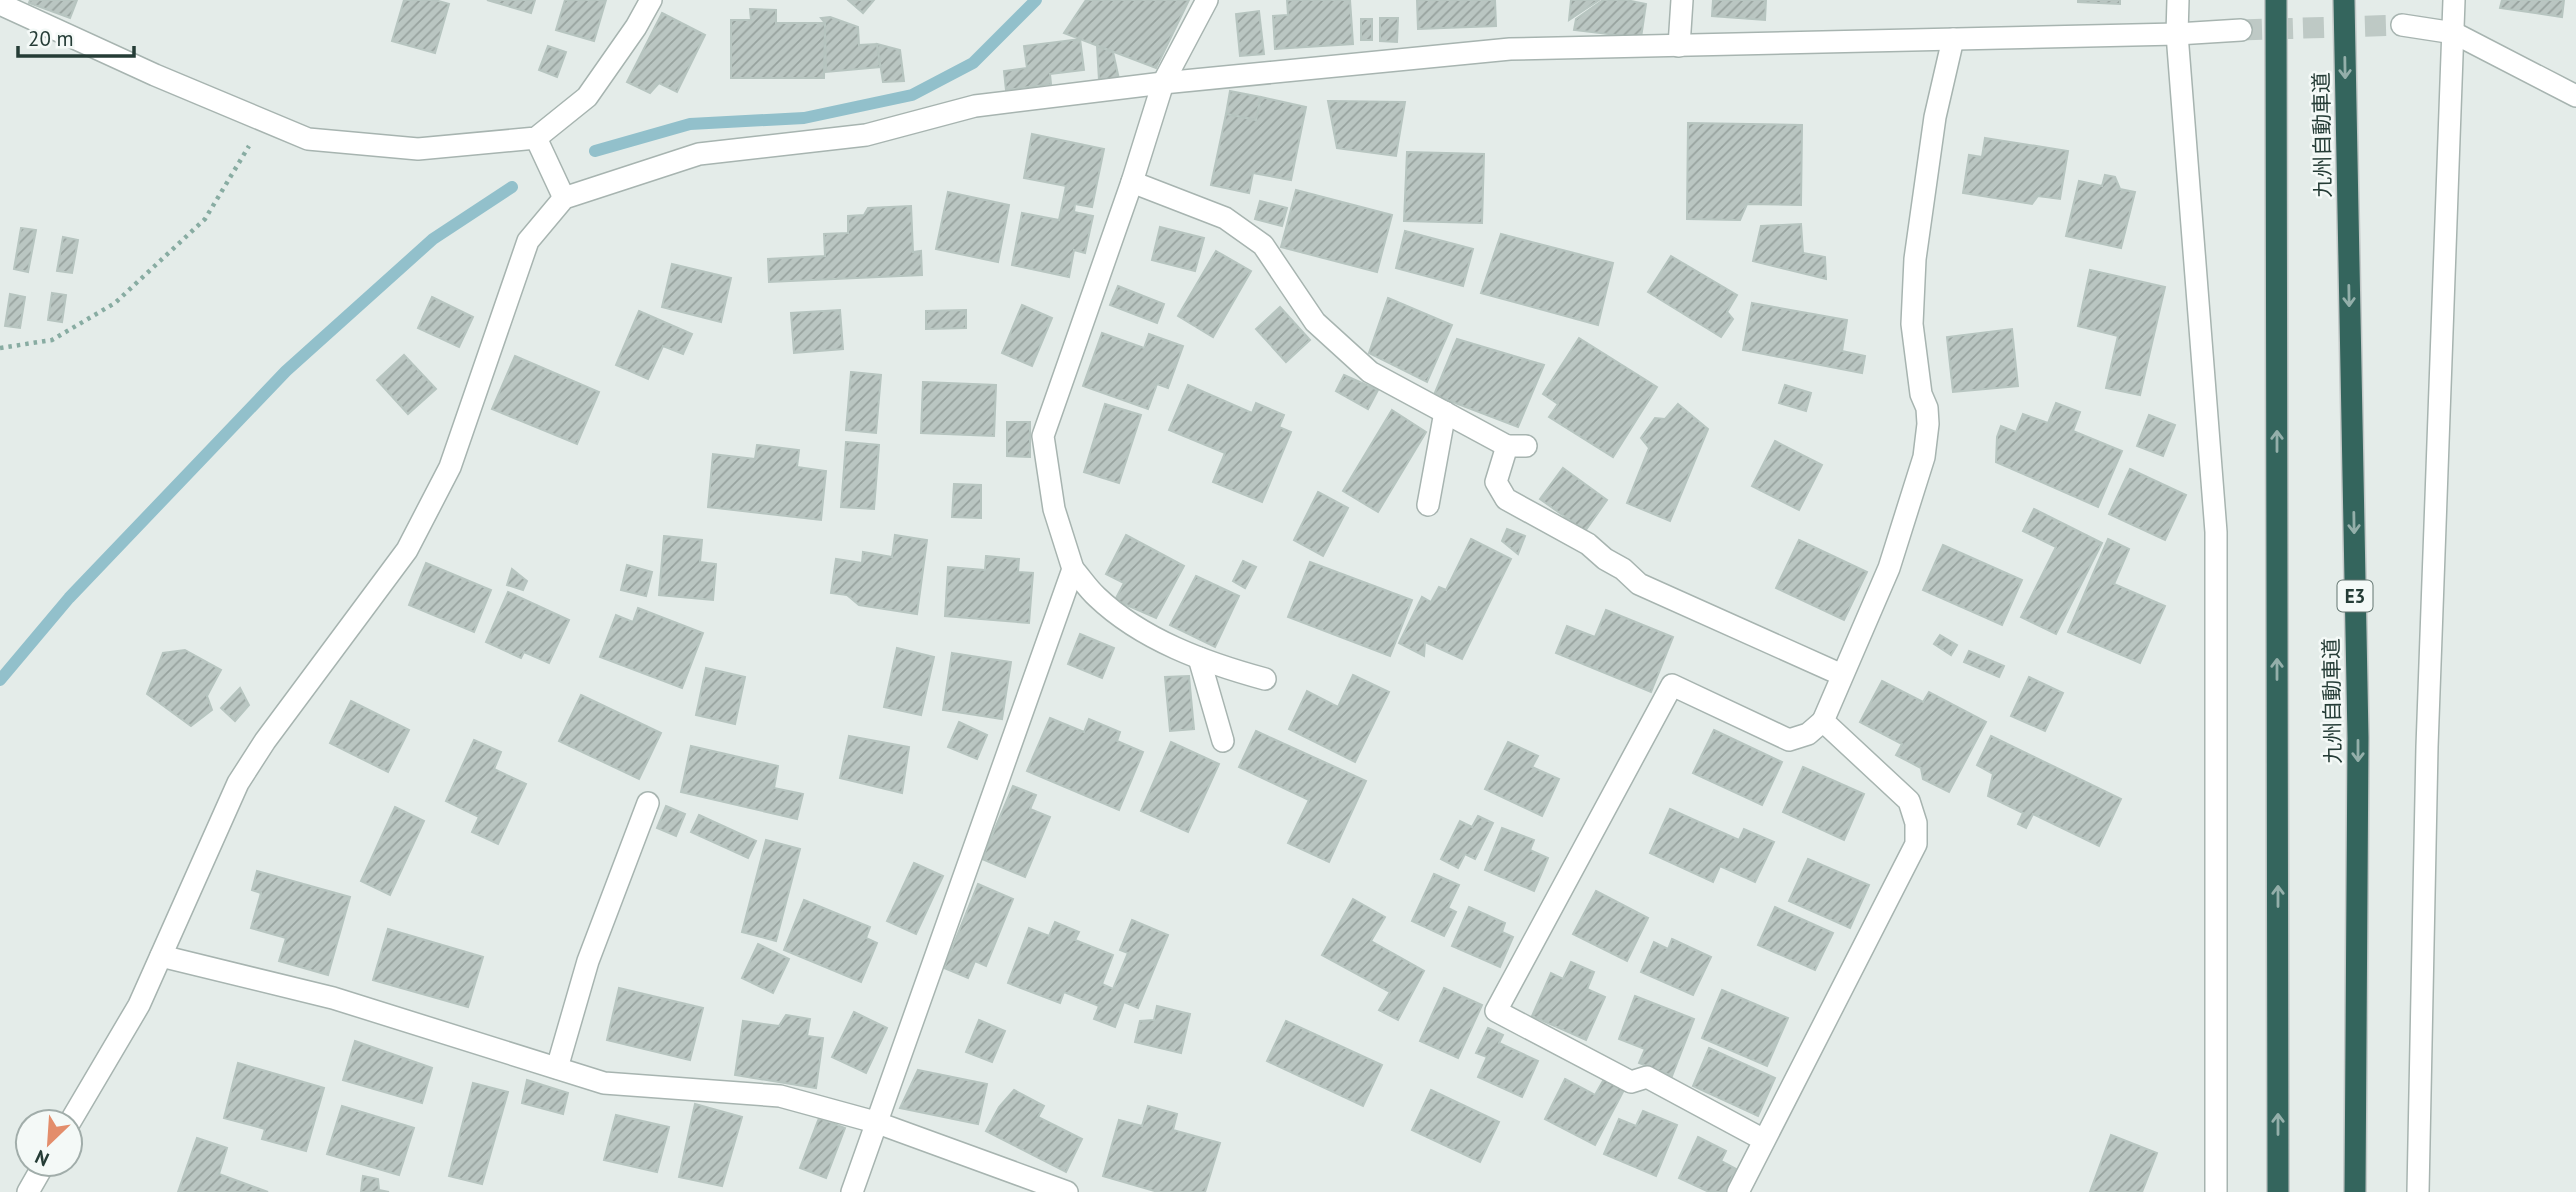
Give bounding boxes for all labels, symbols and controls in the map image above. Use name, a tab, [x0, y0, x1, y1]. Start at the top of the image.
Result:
scale bar	[18, 14, 133, 58]
text: 20 m	[28, 25, 74, 52]
one-way arrow	[2338, 56, 2352, 79]
street label: 九州自動車道	[2307, 72, 2337, 198]
one-way arrow	[2343, 284, 2356, 307]
one-way arrow	[2270, 430, 2284, 453]
one-way arrow	[2347, 511, 2361, 534]
road number: E3	[2338, 580, 2372, 611]
street label: 九州自動車道	[2317, 638, 2347, 764]
one-way arrow	[2270, 658, 2284, 681]
one-way arrow	[2351, 739, 2365, 762]
one-way arrow	[2271, 885, 2285, 908]
north arrow	[14, 1108, 84, 1178]
one-way arrow	[2271, 1113, 2285, 1136]
text: N	[31, 1145, 53, 1172]

